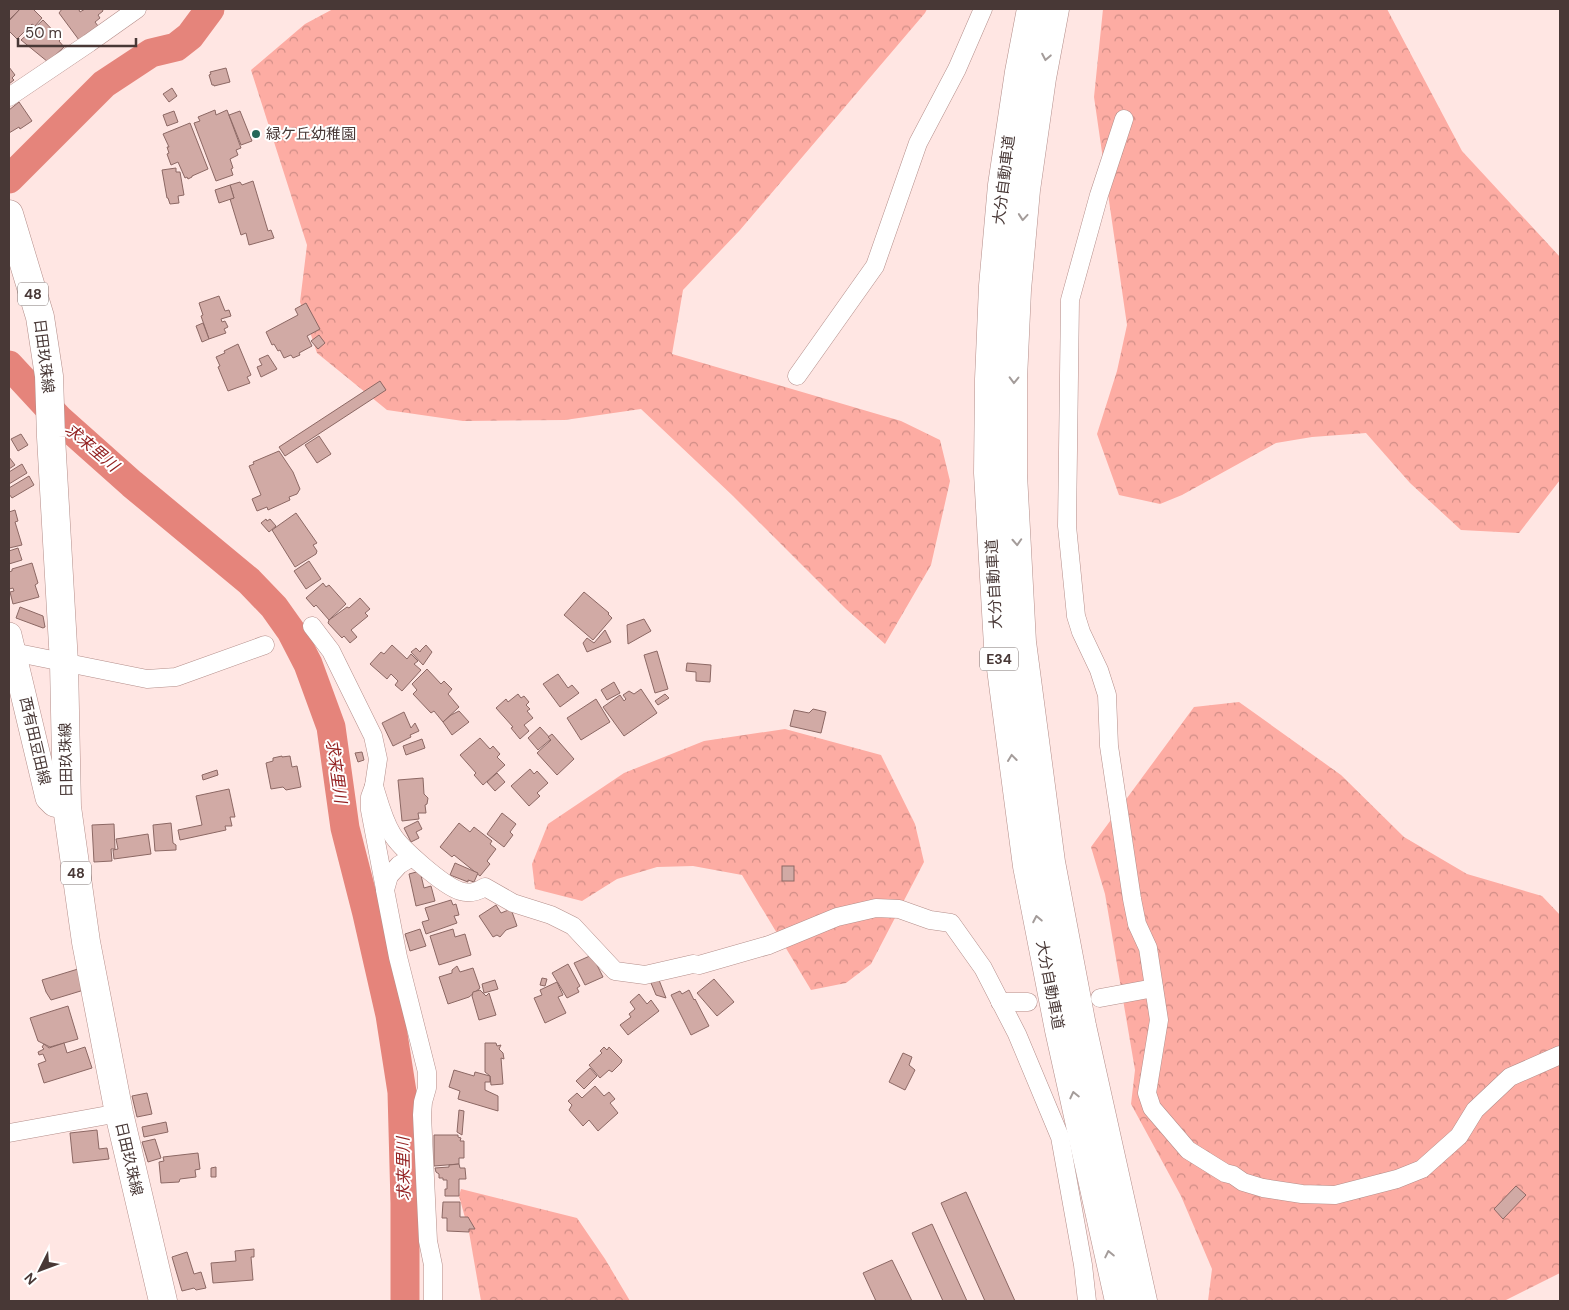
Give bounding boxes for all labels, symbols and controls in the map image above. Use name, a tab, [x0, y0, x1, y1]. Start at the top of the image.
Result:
scale bar	[18, 15, 135, 47]
text: 50 m	[25, 23, 62, 43]
one-way arrow	[1042, 52, 1052, 61]
place label: 緑ケ丘幼稚園	[266, 124, 356, 144]
marker: 緑ケ丘幼稚園	[250, 128, 262, 140]
street label: 大分自動車道	[989, 134, 1019, 226]
one-way arrow	[1018, 214, 1029, 222]
road number: 48	[18, 282, 48, 306]
street label: 日田玖珠線	[30, 318, 58, 394]
one-way arrow	[1008, 376, 1019, 384]
water label: 求来里川	[60, 419, 124, 477]
one-way arrow	[1011, 538, 1022, 546]
street label: 大分自動車道	[982, 539, 1006, 629]
road number: E34	[980, 648, 1018, 671]
street label: 西有田豆田線	[15, 695, 55, 787]
street label: 日田玖珠線	[55, 722, 77, 798]
water label: 求来里川	[322, 738, 352, 806]
one-way arrow	[1008, 754, 1018, 762]
road number: 48	[61, 861, 91, 884]
one-way arrow	[1032, 914, 1043, 923]
street label: 大分自動車道	[1032, 939, 1068, 1031]
one-way arrow	[1069, 1090, 1079, 1099]
street label: 日田玖珠線	[111, 1120, 147, 1198]
water label: 求来里川	[392, 1135, 415, 1201]
north arrow	[15, 1245, 65, 1295]
one-way arrow	[1104, 1249, 1114, 1258]
text: N	[20, 1269, 40, 1289]

